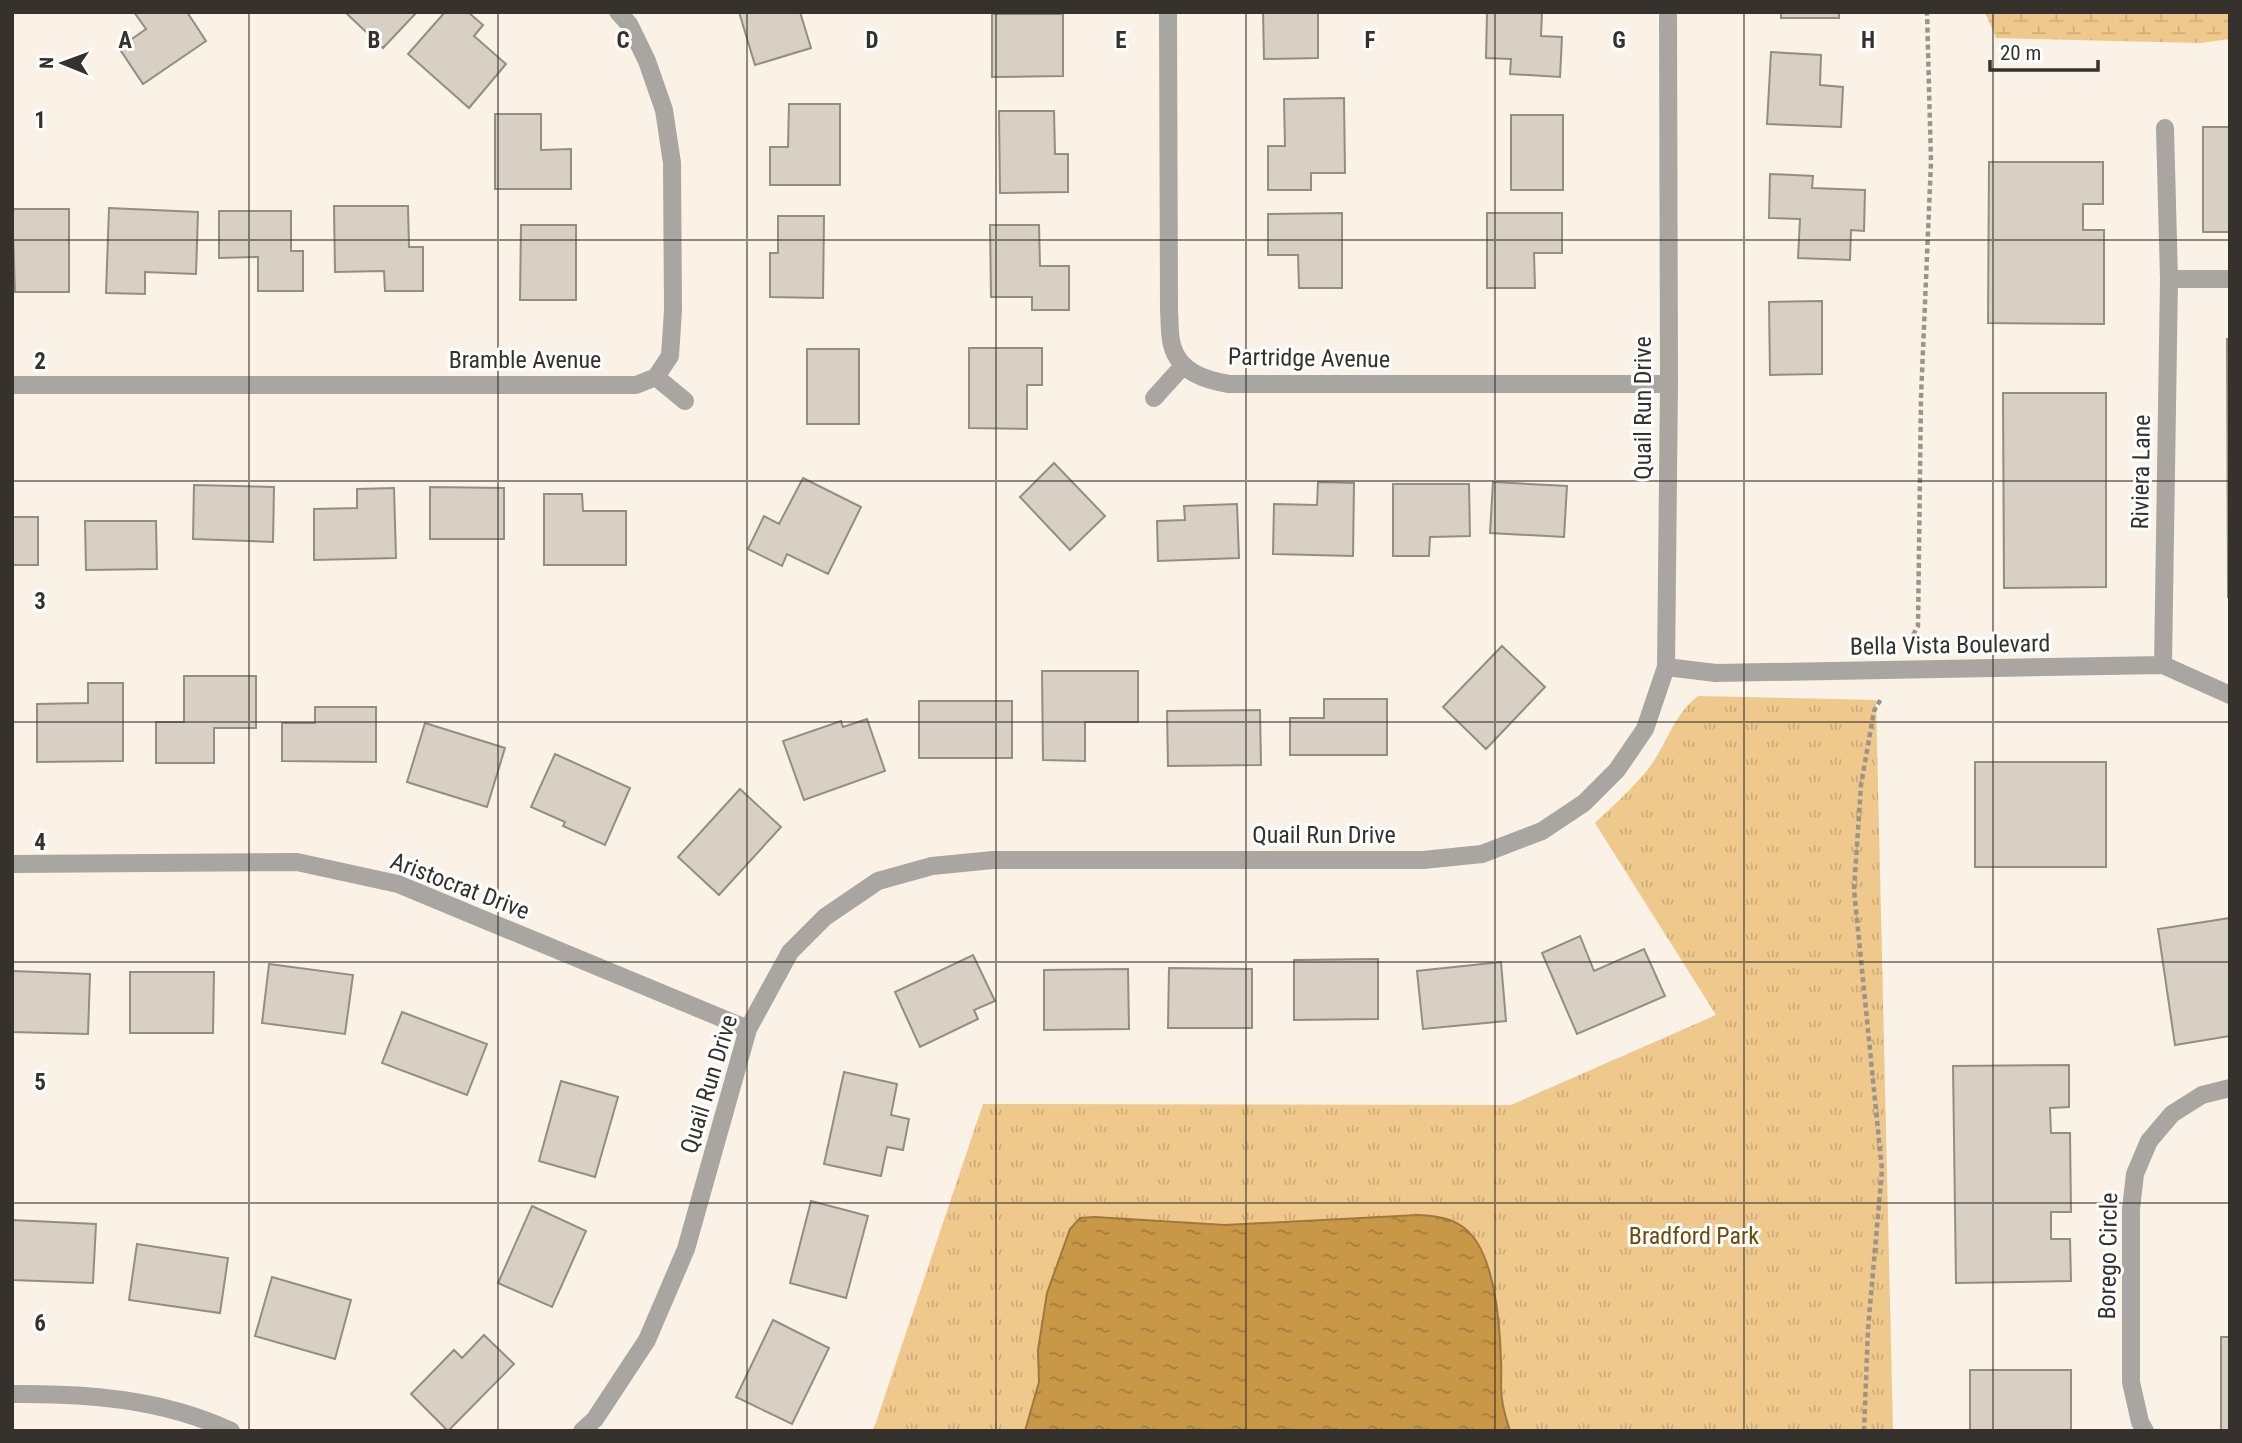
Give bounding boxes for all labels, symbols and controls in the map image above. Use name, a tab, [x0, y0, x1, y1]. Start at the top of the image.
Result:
text: A	[118, 27, 132, 54]
text: B	[368, 27, 380, 54]
text: C	[616, 27, 630, 54]
text: D	[866, 27, 879, 54]
text: E	[1115, 27, 1127, 54]
text: F	[1365, 27, 1376, 54]
text: G	[1612, 27, 1626, 54]
text: H	[1861, 27, 1875, 54]
north arrow	[28, 28, 98, 98]
scale bar	[1990, 28, 2098, 72]
text: 20 m	[2000, 41, 2041, 65]
text: N	[35, 57, 58, 69]
text: 1	[34, 107, 46, 134]
street label: Quail Run Drive	[1629, 336, 1657, 480]
street label: Partridge Avenue	[1228, 343, 1390, 373]
street label: Bramble Avenue	[449, 346, 601, 374]
text: 2	[34, 348, 46, 375]
street label: Riviera Lane	[2126, 414, 2156, 530]
text: 3	[34, 588, 46, 615]
street label: Bella Vista Boulevard	[1850, 629, 2050, 661]
street label: Quail Run Drive	[1252, 821, 1396, 849]
text: 4	[34, 829, 46, 856]
street label: Aristocrat Drive	[387, 847, 533, 925]
street label: Quail Run Drive	[675, 1011, 743, 1157]
text: 5	[34, 1069, 46, 1096]
street label: Borego Circle	[2093, 1192, 2123, 1320]
park label: Bradford Park	[1629, 1222, 1759, 1250]
text: 6	[34, 1310, 46, 1337]

